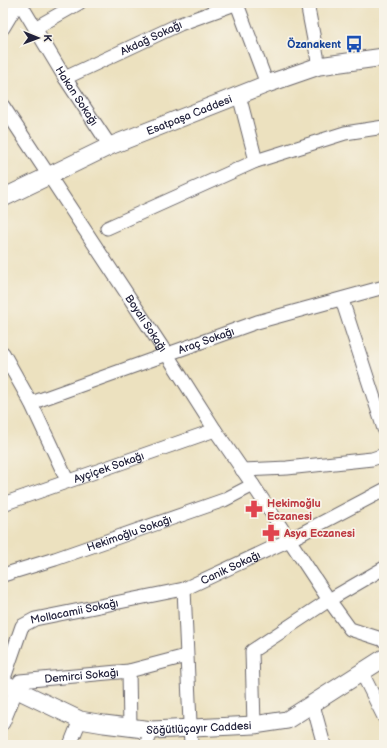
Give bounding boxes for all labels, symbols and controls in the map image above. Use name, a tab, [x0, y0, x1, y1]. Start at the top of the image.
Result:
north arrow	[18, 18, 58, 58]
street label: Akdağ Sokağı	[118, 18, 184, 58]
text: K	[41, 34, 54, 43]
bus stop icon: Özanakent	[344, 34, 364, 54]
place label: Özanakent	[287, 37, 341, 51]
street label: Hakan Sokağı	[53, 64, 101, 128]
street label: Esatpaşa Caddesi	[145, 92, 234, 138]
street label: Boyalı Sokağı	[122, 292, 169, 354]
street label: Araç Sokağı	[176, 325, 236, 357]
street label: Ayçiçek Sokağı	[72, 449, 146, 486]
place label: Hekimoğlu Eczanesi	[267, 497, 321, 523]
pharmacy icon: Hekimoğlu Eczanesi	[244, 499, 264, 519]
street label: Hekimoğlu Sokağı	[85, 513, 173, 554]
pharmacy icon: Asya Eczanesi	[261, 523, 281, 543]
place label: Asya Eczanesi	[283, 527, 355, 540]
street label: Canik Sokağı	[199, 548, 262, 587]
street label: Mollacamii Sokağı	[29, 596, 119, 627]
street label: Demirci Sokağı	[44, 666, 119, 686]
street label: Söğütlüçayır Caddesi	[145, 719, 252, 737]

